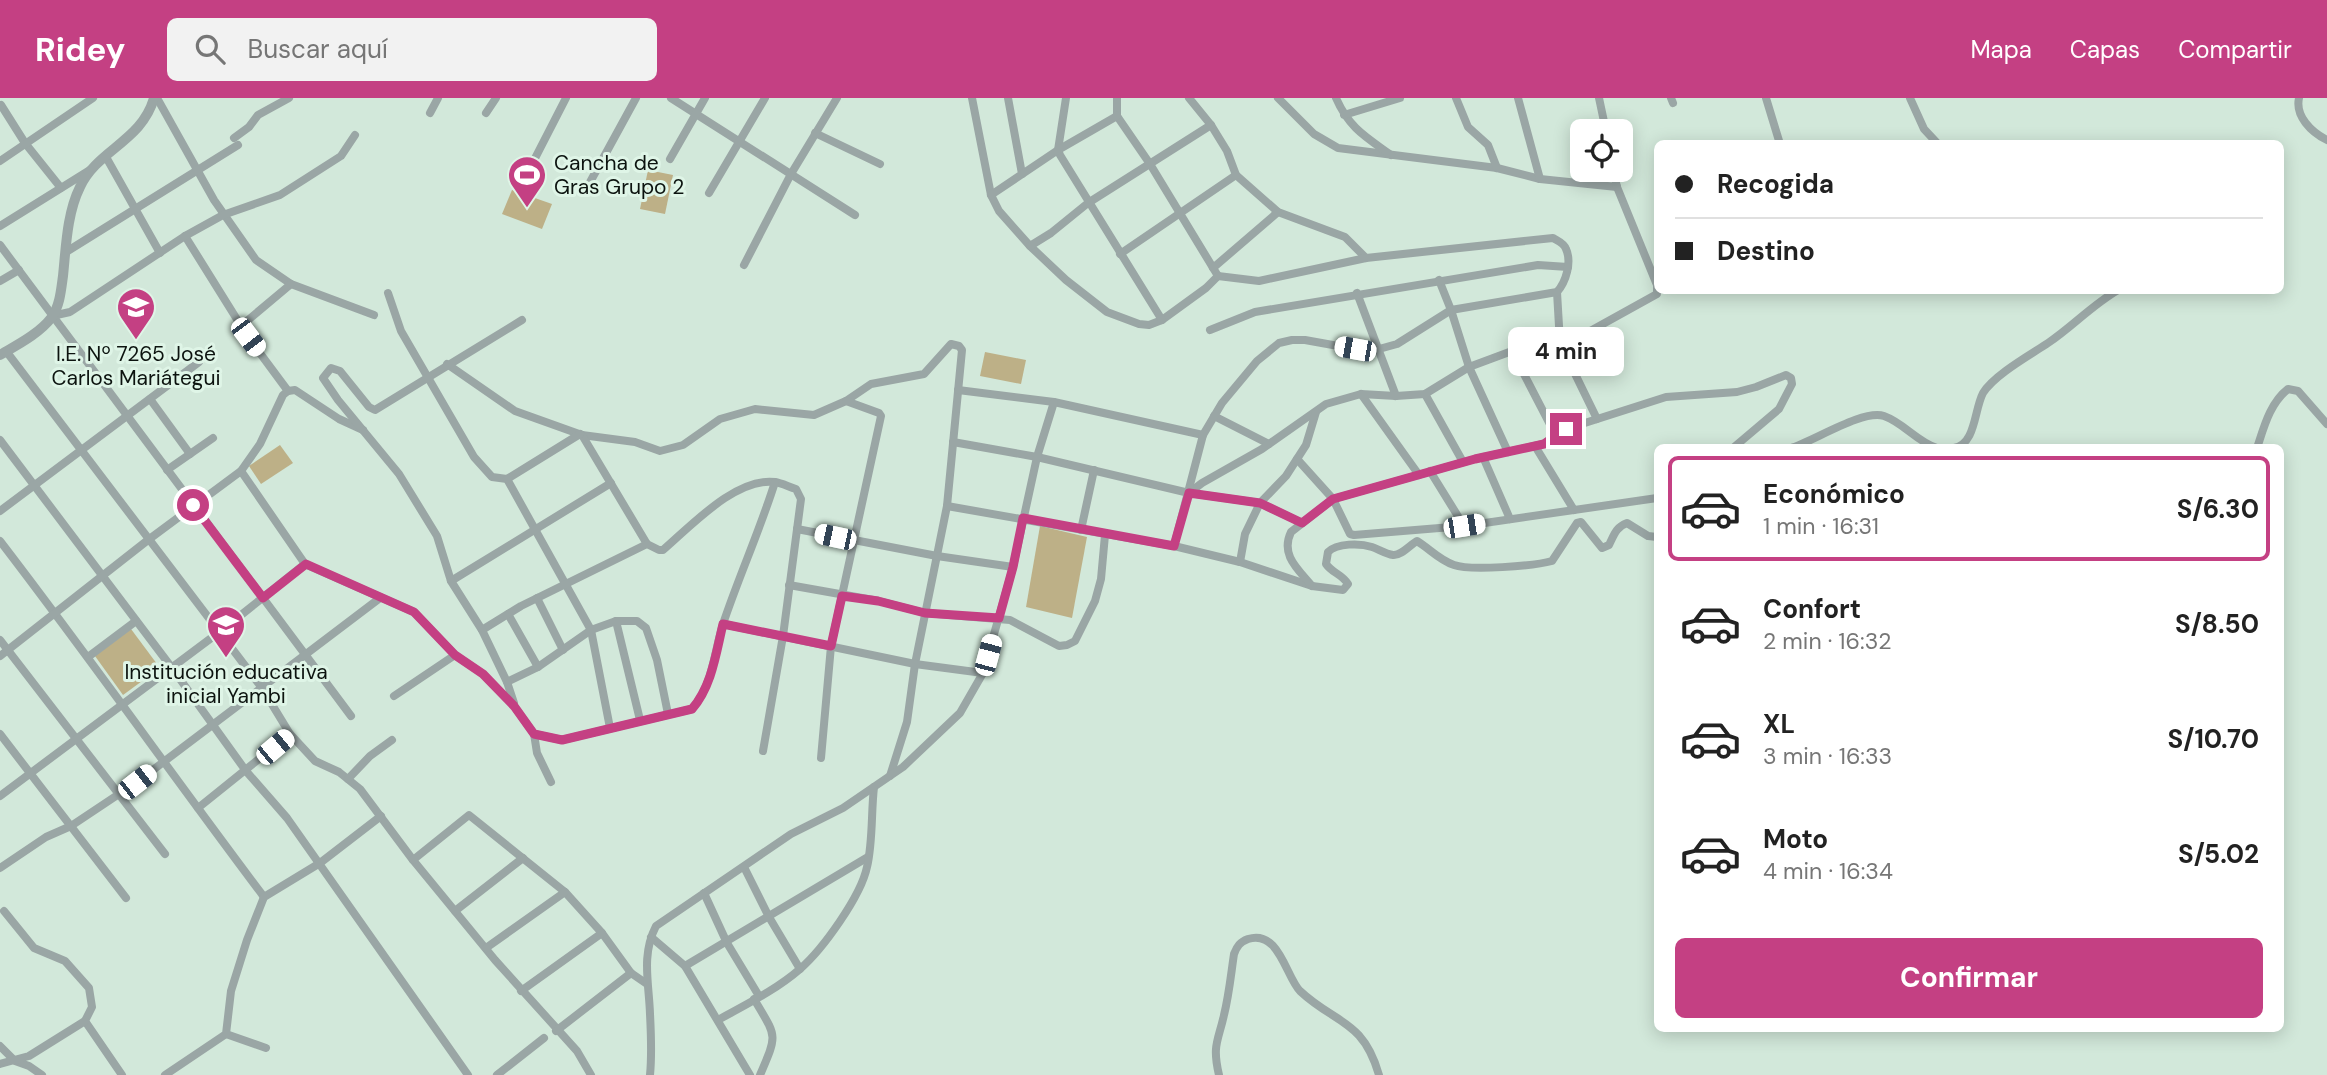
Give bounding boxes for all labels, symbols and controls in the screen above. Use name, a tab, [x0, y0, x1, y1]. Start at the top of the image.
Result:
search box	[167, 18, 657, 81]
text: Ridey	[35, 28, 125, 71]
icon: search	[191, 30, 229, 68]
text: Buscar aquí	[247, 32, 388, 66]
text: Mapa	[1970, 34, 2032, 65]
text: Capas	[2070, 34, 2140, 65]
text: Compartir	[2178, 34, 2292, 65]
map controls	[1570, 119, 1633, 182]
button: locate	[1570, 119, 1633, 182]
place label: Cancha de Gras Grupo 2	[554, 149, 684, 201]
sports icon: Cancha de Gras Grupo 2	[506, 154, 548, 209]
text: Recogida	[1717, 167, 1834, 201]
text: Destino	[1717, 234, 1815, 268]
school or university icon: I.E. Nº 7265 José Carlos Mariátegui	[115, 286, 157, 341]
car	[227, 314, 270, 360]
callout: 4 min	[1508, 328, 1624, 376]
car	[1333, 335, 1378, 363]
text: 4 min	[1535, 336, 1597, 366]
place label: I.E. Nº 7265 José Carlos Mariátegui	[51, 340, 221, 392]
route end	[1550, 413, 1582, 445]
icon: car	[1679, 477, 1742, 540]
text: Económico	[1763, 477, 1905, 511]
route start	[177, 489, 209, 521]
text: S/6.30	[2177, 492, 2259, 526]
text: 1 min · 16:31	[1763, 511, 1879, 541]
car	[1442, 512, 1487, 540]
car	[813, 522, 858, 552]
icon: car	[1679, 592, 1742, 655]
text: Confort	[1763, 592, 1861, 626]
school or university icon: Institución educativa inicial Yambi	[205, 604, 247, 659]
text: S/8.50	[2175, 607, 2259, 641]
text: 2 min · 16:32	[1763, 626, 1891, 656]
car	[973, 632, 1004, 678]
place label: Institución educativa inicial Yambi	[124, 658, 328, 710]
icon: car	[1679, 707, 1742, 770]
text: XL	[1763, 707, 1795, 741]
text: S/10.70	[2168, 722, 2259, 756]
car	[253, 725, 298, 769]
text: 3 min · 16:33	[1763, 741, 1892, 771]
car	[114, 761, 161, 803]
icon: car	[1679, 822, 1742, 885]
text: Moto	[1763, 822, 1828, 856]
text: S/5.02	[2178, 837, 2259, 871]
text: 4 min · 16:34	[1763, 856, 1893, 886]
button: Confirmar	[1675, 938, 2263, 1018]

